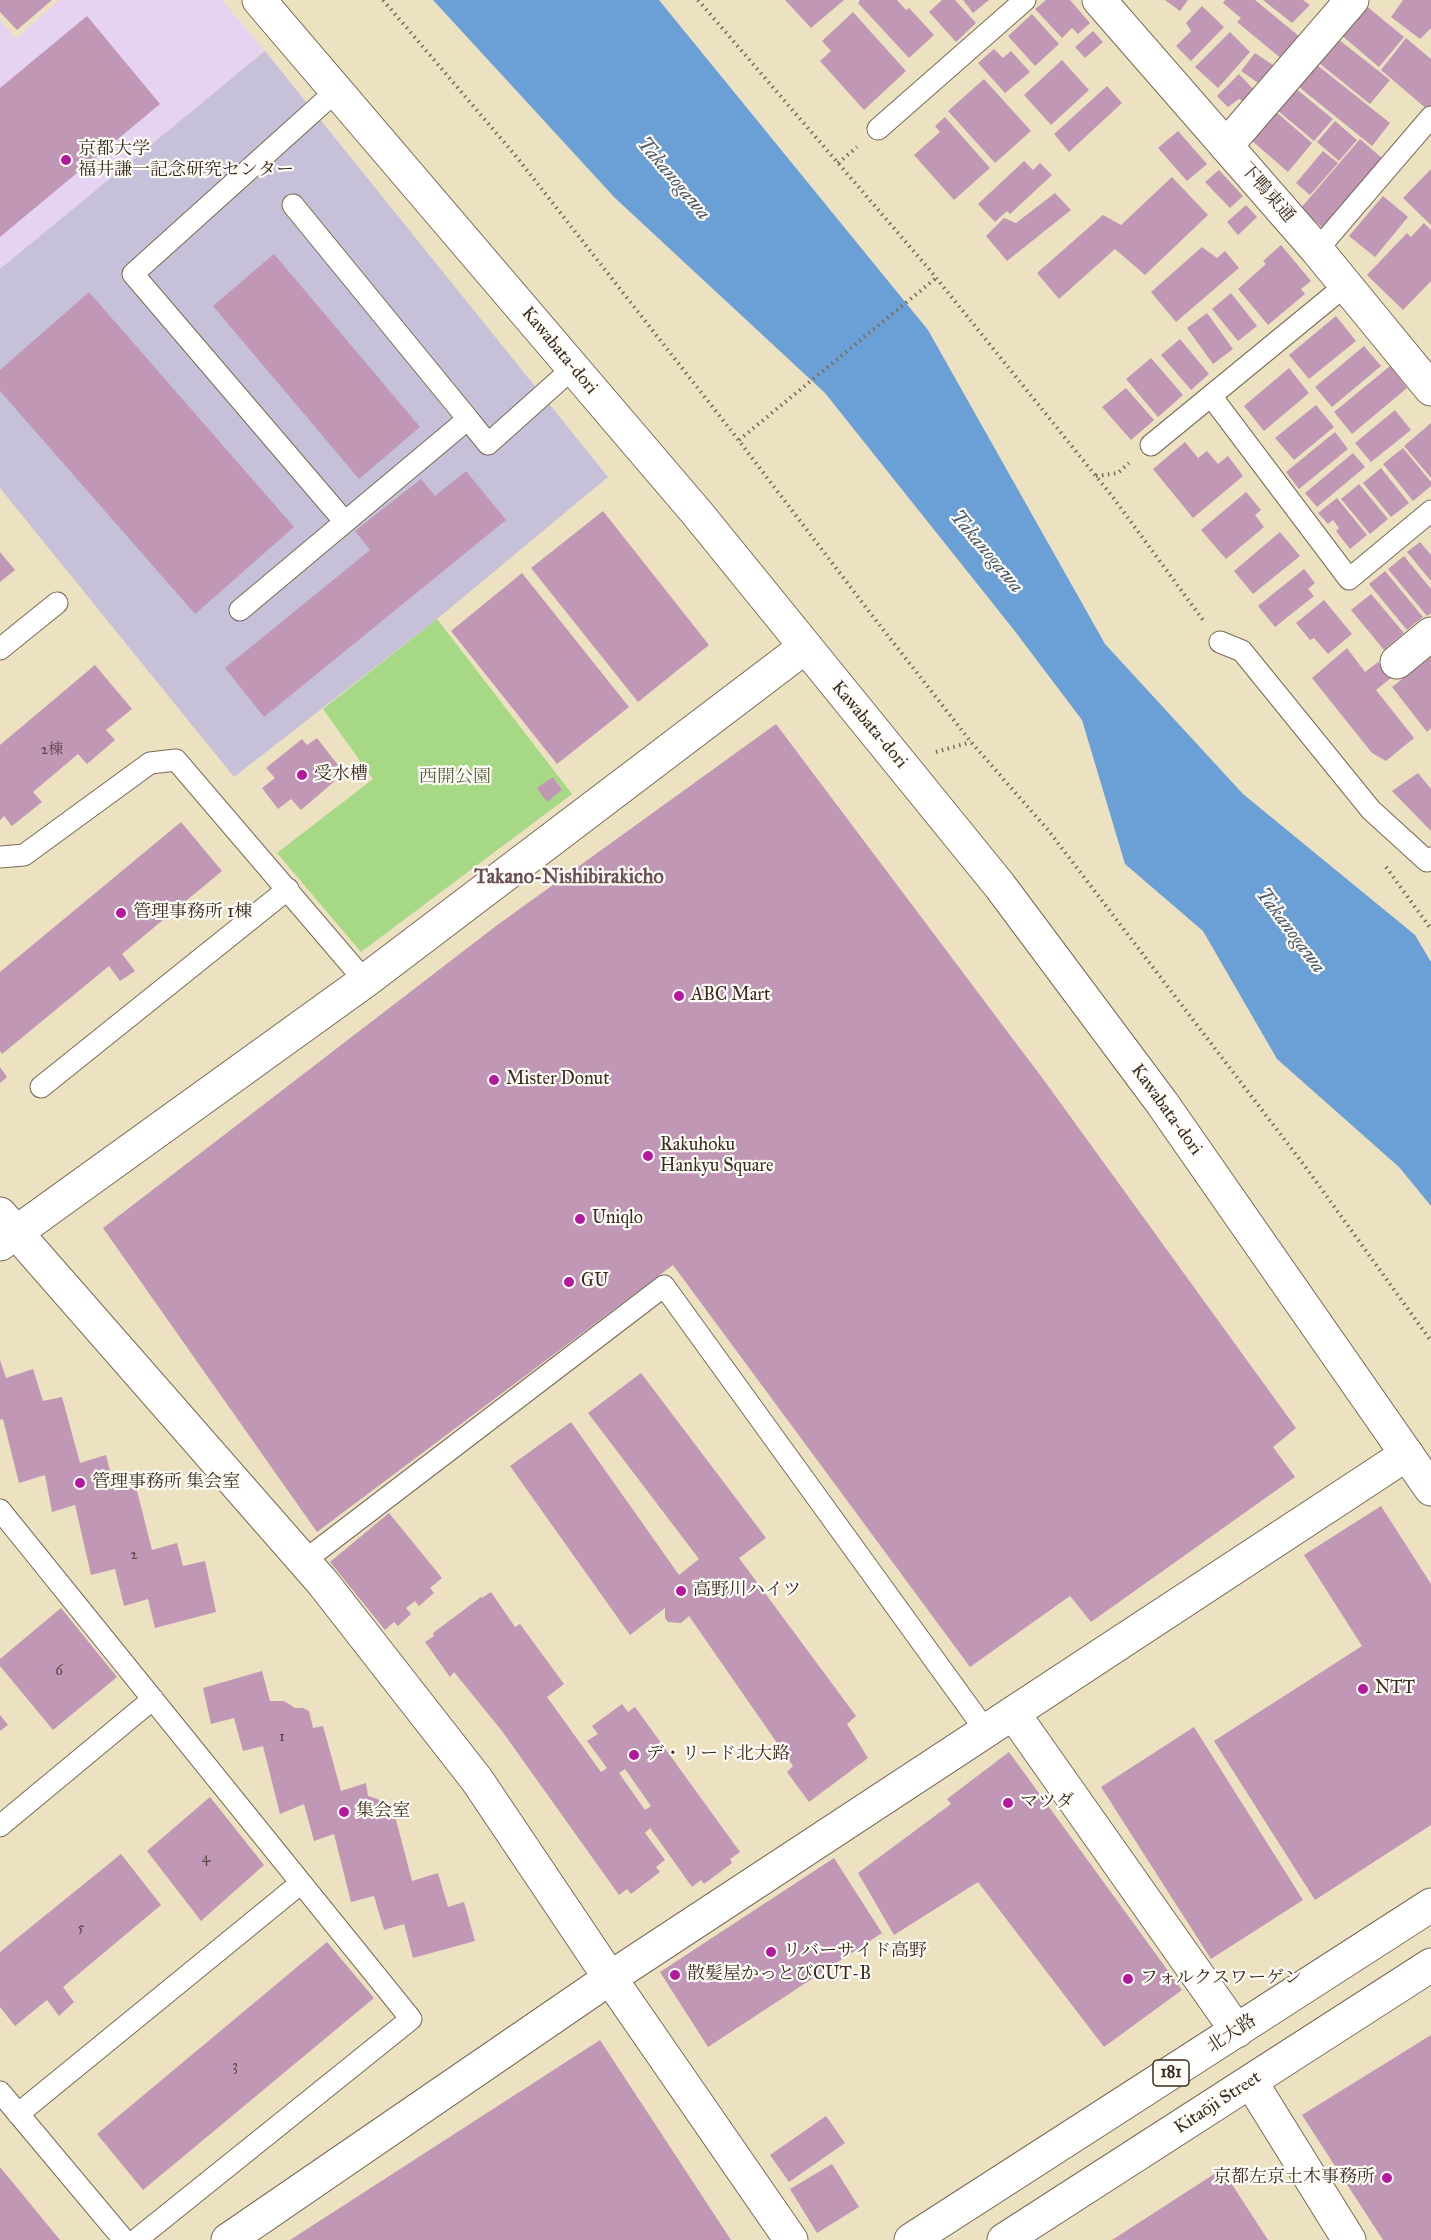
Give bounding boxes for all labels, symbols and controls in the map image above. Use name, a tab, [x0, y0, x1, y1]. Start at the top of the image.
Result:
water label: Takanogawa	[631, 133, 715, 225]
place label: 京都大学 福井謙一記念研究センター	[78, 139, 294, 182]
marker: 京都大学 福井謙一記念研究センター	[59, 153, 73, 167]
street label: 下鴨東通	[1235, 159, 1299, 227]
street label: Kawabata-dori	[516, 303, 602, 399]
water label: Takanogawa	[944, 506, 1028, 598]
street label: Kawabata-dori	[826, 677, 912, 773]
house number: 2棟	[41, 741, 63, 759]
place label: 受水槽	[314, 764, 368, 786]
park label: 西開公園	[419, 767, 491, 789]
marker: 受水槽	[295, 768, 309, 782]
district label: Takano-Nishibirakicho	[474, 866, 664, 890]
water label: Takanogawa	[1250, 884, 1330, 978]
place label: 管理事務所 1棟	[133, 902, 252, 924]
marker: 管理事務所 1棟	[114, 906, 128, 920]
place label: ABC Mart	[691, 985, 770, 1007]
marker: ABC Mart	[672, 989, 686, 1003]
street label: Kawabata-dori	[1126, 1060, 1206, 1160]
place label: Mister Donut	[506, 1069, 610, 1091]
marker: Mister Donut	[487, 1073, 501, 1087]
place label: Rakuhoku Hankyu Square	[660, 1135, 773, 1178]
marker: Rakuhoku Hankyu Square	[641, 1149, 655, 1163]
place label: Uniqlo	[592, 1208, 643, 1230]
marker: Uniqlo	[573, 1212, 587, 1226]
place label: GU	[581, 1271, 608, 1293]
marker: GU	[562, 1275, 576, 1289]
place label: 管理事務所 集会室	[92, 1472, 240, 1494]
marker: 管理事務所 集会室	[73, 1476, 87, 1490]
house number: 2	[130, 1546, 138, 1564]
place label: 高野川ハイツ	[693, 1580, 801, 1602]
marker: 高野川ハイツ	[674, 1584, 688, 1598]
house number: 6	[55, 1662, 63, 1680]
place label: NTT	[1375, 1678, 1415, 1700]
marker: NTT	[1356, 1682, 1370, 1696]
house number: 1	[279, 1728, 285, 1746]
place label: デ・リード北大路	[646, 1744, 790, 1766]
marker: デ・リード北大路	[627, 1748, 641, 1762]
place label: マツダ	[1020, 1792, 1074, 1814]
marker: マツダ	[1001, 1796, 1015, 1810]
place label: 集会室	[356, 1801, 410, 1823]
marker: 集会室	[337, 1805, 351, 1819]
house number: 4	[202, 1849, 210, 1867]
house number: 5	[78, 1919, 84, 1937]
place label: リバーサイド高野	[783, 1941, 927, 1963]
marker: リバーサイド高野	[764, 1945, 778, 1959]
place label: 散髪屋かっとびCUT-B	[687, 1964, 871, 1986]
marker: 散髪屋かっとびCUT-B	[668, 1968, 682, 1982]
place label: フォルクスワーゲン	[1140, 1968, 1302, 1990]
marker: フォルクスワーゲン	[1121, 1972, 1135, 1986]
street label: 北大路	[1203, 2010, 1261, 2058]
house number: 3	[232, 2057, 238, 2075]
road number: 181	[1153, 2060, 1189, 2086]
street label: Kitaōji Street	[1171, 2067, 1265, 2139]
place label: 京都左京土木事務所	[1213, 2167, 1375, 2189]
marker: 京都左京土木事務所	[1380, 2171, 1394, 2185]

